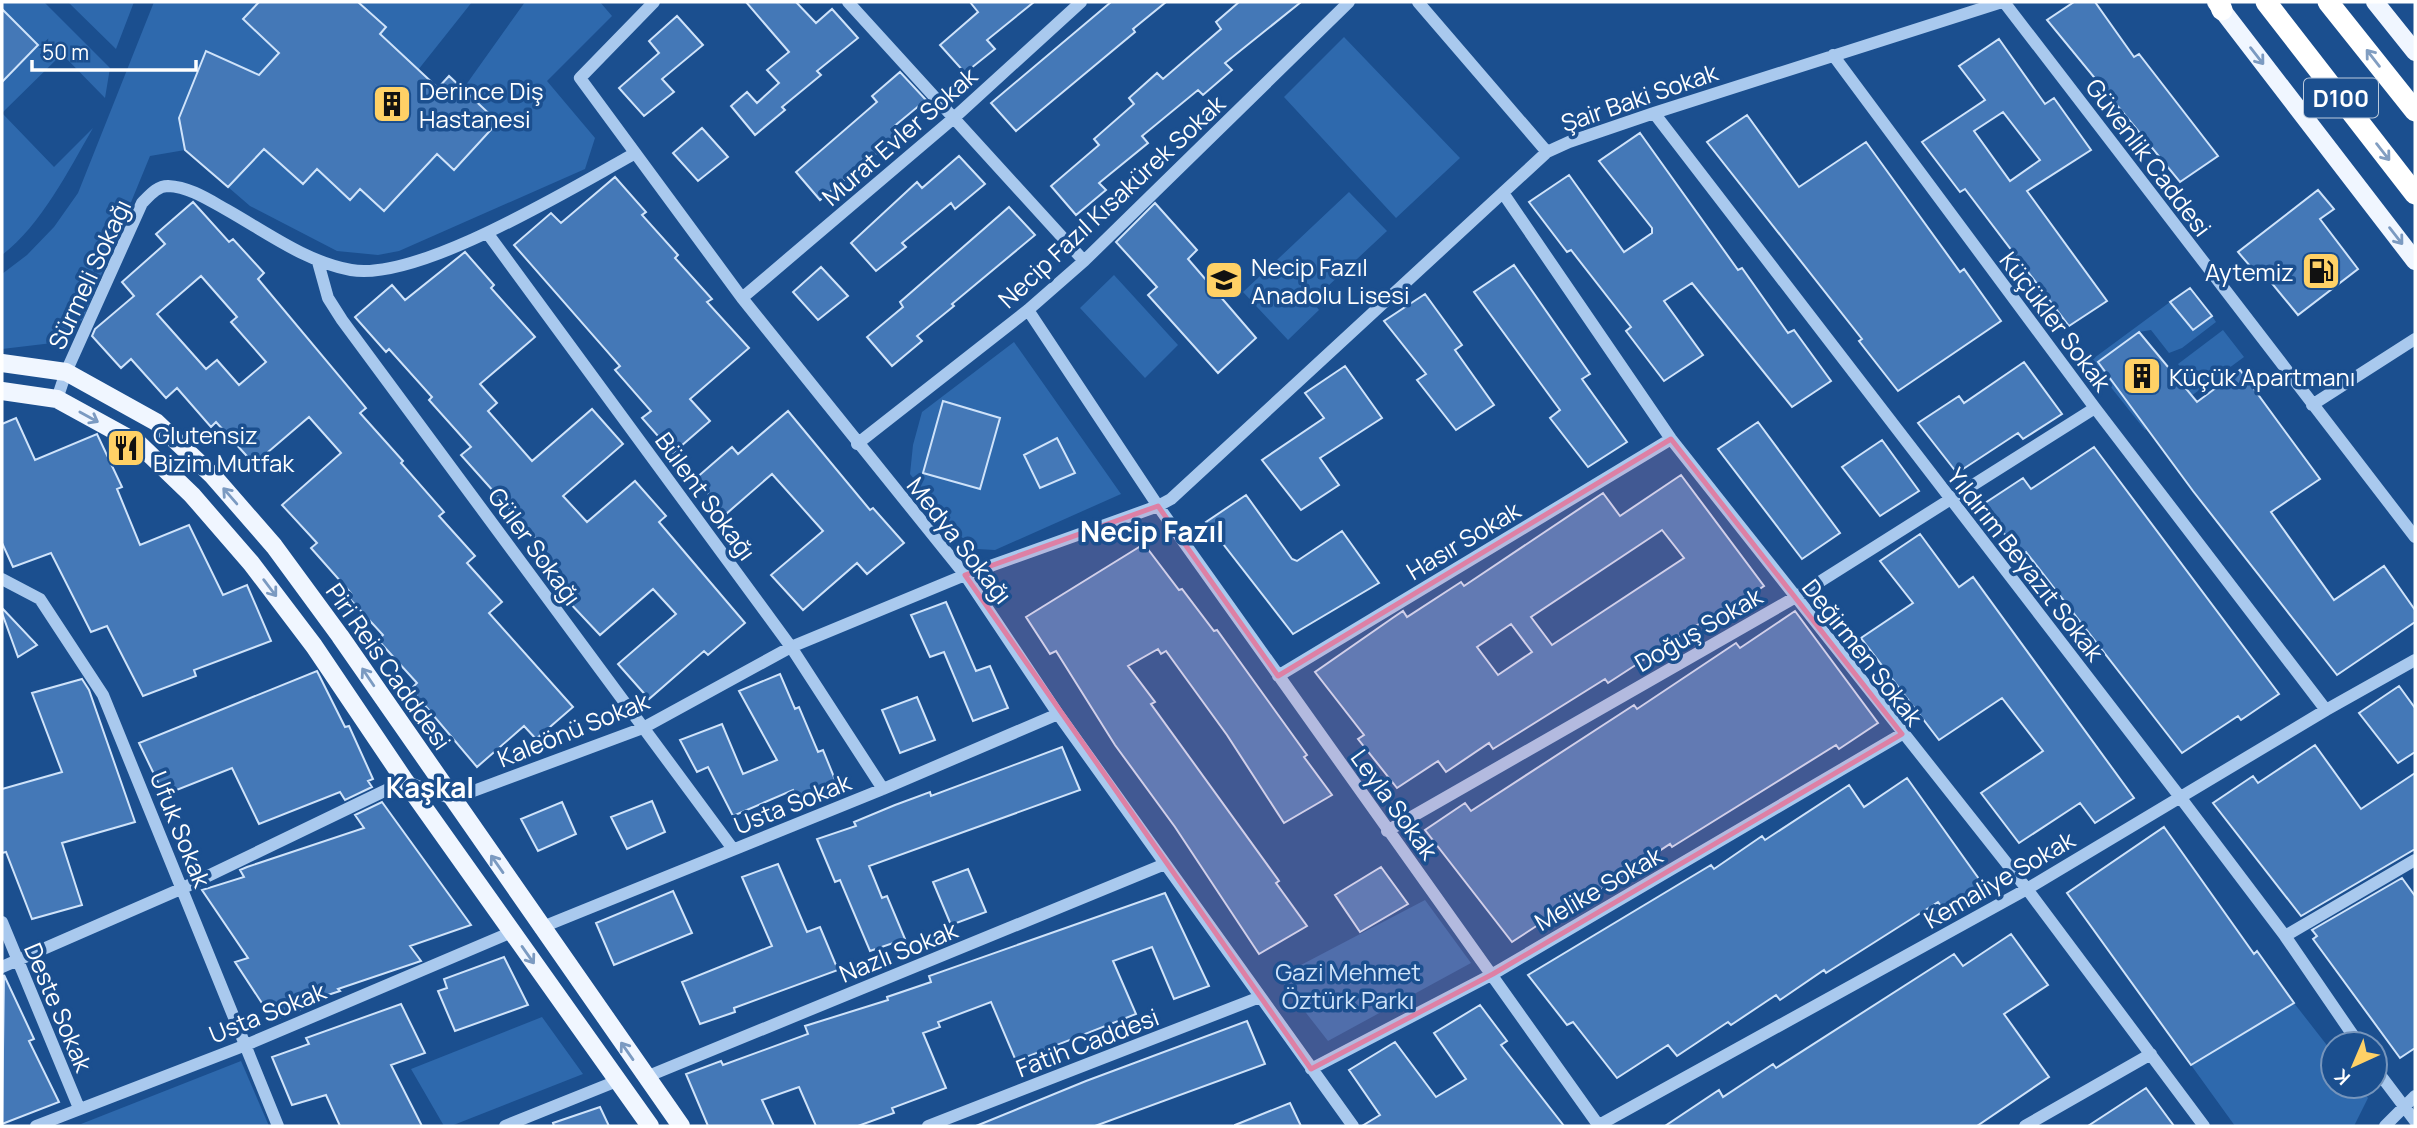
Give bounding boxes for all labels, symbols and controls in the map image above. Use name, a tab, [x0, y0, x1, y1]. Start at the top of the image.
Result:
scale bar	[32, 28, 196, 72]
text: 50 m	[42, 38, 89, 66]
one-way arrow	[2250, 46, 2265, 65]
one-way arrow	[2365, 49, 2380, 67]
street label: Şair Baki Sokak	[1556, 54, 1723, 139]
street label: Murat Evler Sokak	[814, 59, 984, 213]
street label: Güvenlik Caddesi	[2079, 71, 2219, 243]
place label: Derince Diş Hastanesi	[419, 74, 544, 135]
road number: D100	[2304, 78, 2378, 118]
building icon: Derince Diş Hastanesi	[371, 83, 413, 125]
street label: Necip Fazıl Kısakürek Sokak	[990, 86, 1232, 315]
one-way arrow	[2376, 143, 2391, 161]
street label: Sürmeli Sokağı	[40, 194, 138, 354]
one-way arrow	[2389, 226, 2404, 245]
street label: Küçükler Sokak	[1993, 245, 2120, 398]
place label: Necip Fazıl Anadolu Lisesi	[1251, 250, 1410, 311]
fuel station icon: Aytemiz	[2300, 250, 2342, 292]
place label: Aytemiz	[2205, 255, 2294, 288]
school or university icon: Necip Fazıl Anadolu Lisesi	[1203, 259, 1245, 301]
building icon: Küçük Apartmanı	[2121, 355, 2163, 397]
place label: Küçük Apartmanı	[2169, 360, 2355, 393]
one-way arrow	[79, 410, 99, 424]
place label: Glutensiz Bizim Mutfak	[153, 418, 295, 479]
street label: Bülent Sokağı	[648, 425, 764, 567]
restaurant icon: Glutensiz Bizim Mutfak	[105, 427, 147, 469]
street label: Yıldırım Beyazıt Sokak	[1940, 461, 2113, 668]
street label: Medya Sokağı	[900, 470, 1020, 610]
street label: Güler Sokağı	[481, 480, 589, 612]
one-way arrow	[222, 487, 238, 505]
street label: Hasır Sokak	[1400, 492, 1527, 587]
district label: Necip Fazıl	[1080, 512, 1224, 550]
street label: Değirmen Sokak	[1795, 572, 1931, 733]
street label: Piri Reis Cadddesi	[319, 576, 459, 756]
one-way arrow	[263, 579, 278, 597]
street label: Doğuş Sokak	[1628, 579, 1769, 679]
one-way arrow	[361, 668, 375, 687]
street label: Kaleönü Sokak	[492, 683, 655, 774]
street label: Leyla Sokak	[1344, 742, 1447, 867]
street label: Usta Sokak	[729, 764, 856, 841]
street label: Ufuk Sokak	[143, 766, 220, 893]
district label: Kaşkal	[386, 768, 474, 806]
street label: Kemaliye Sokak	[1918, 822, 2081, 936]
street label: Melike Sokak	[1528, 838, 1669, 938]
one-way arrow	[490, 855, 504, 875]
street label: Nazlı Sokak	[834, 912, 963, 990]
street label: Deste Sokak	[17, 938, 101, 1077]
one-way arrow	[521, 945, 535, 964]
park label: Gazi Mehmet Öztürk Parkı	[1275, 955, 1421, 1016]
street label: Usta Sokak	[204, 973, 331, 1050]
street label: Fatih Caddesi	[1011, 1000, 1163, 1084]
north arrow	[2319, 1030, 2389, 1100]
one-way arrow	[620, 1042, 634, 1061]
text: K	[2328, 1063, 2356, 1091]

